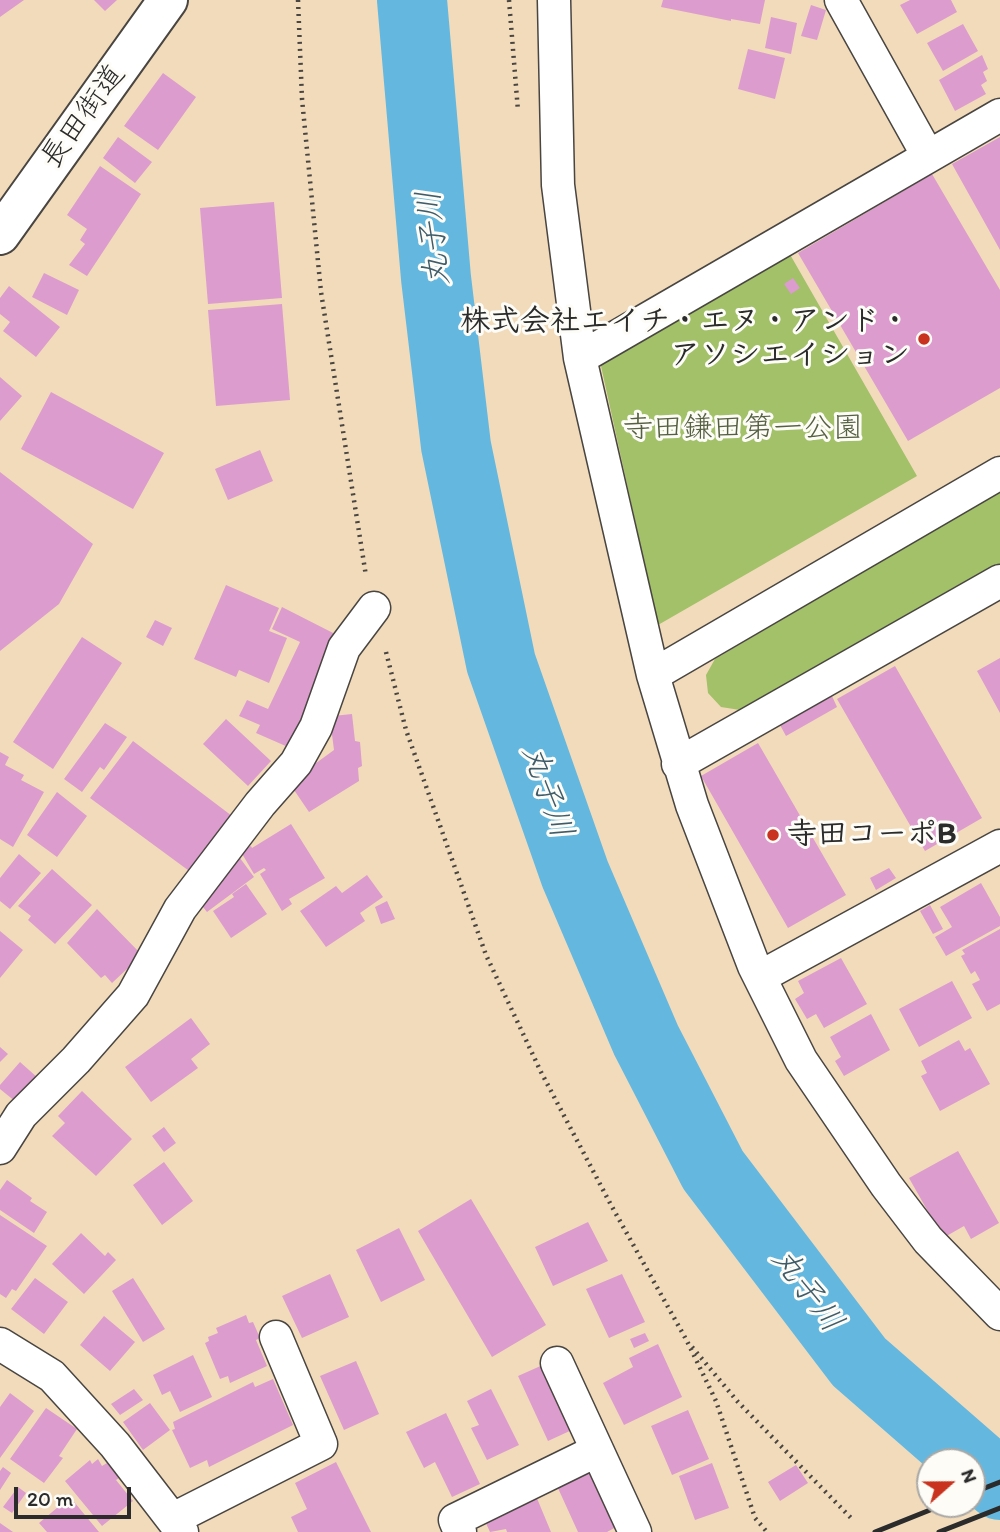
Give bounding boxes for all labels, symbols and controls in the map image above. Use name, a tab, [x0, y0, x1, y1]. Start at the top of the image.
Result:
street label: 長田街道	[34, 58, 134, 176]
water label: 丸子川	[411, 188, 459, 288]
place label: 株式会社エイチ・エヌ・アンド・ アソシエイション	[460, 304, 910, 374]
marker: 株式会社エイチ・エヌ・アンド・ アソシエイション	[916, 331, 932, 347]
park label: 寺田鎌田第一公園	[623, 411, 863, 447]
water label: 丸子川	[512, 740, 580, 844]
place label: 寺田コーポB	[787, 817, 956, 853]
marker: 寺田コーポB	[765, 827, 781, 843]
water label: 丸子川	[762, 1241, 850, 1341]
north arrow	[916, 1448, 986, 1518]
text: N	[956, 1466, 982, 1486]
scale bar	[18, 1472, 135, 1516]
text: 20 m	[27, 1486, 73, 1511]

